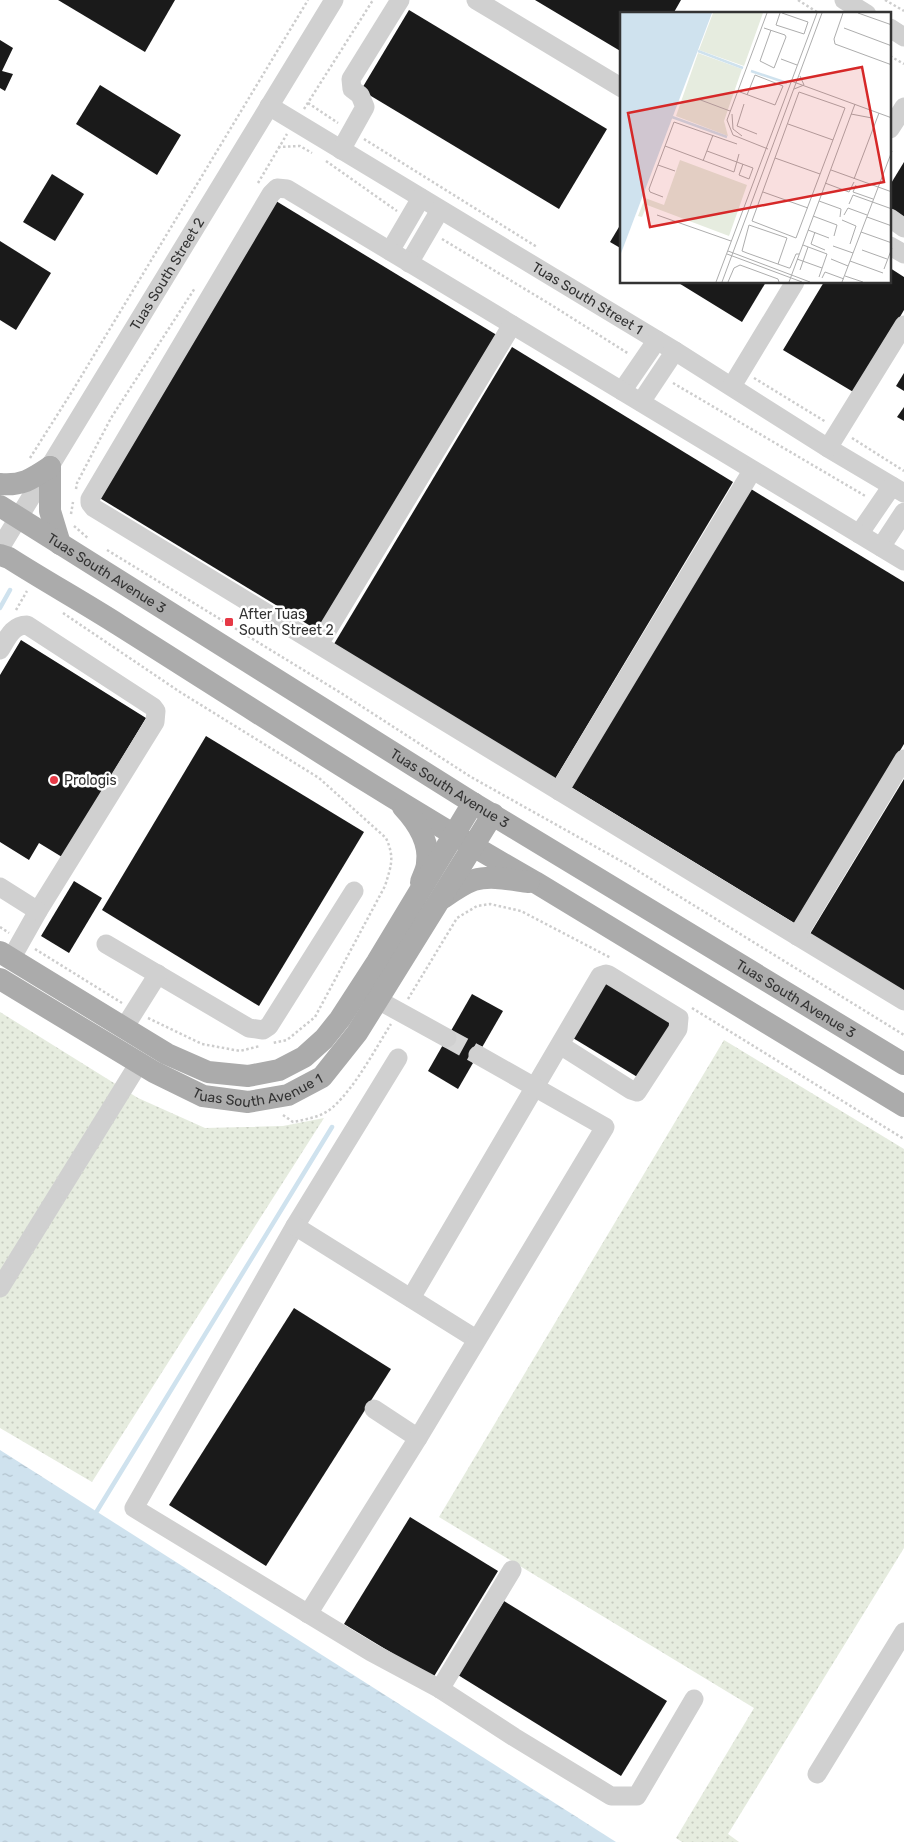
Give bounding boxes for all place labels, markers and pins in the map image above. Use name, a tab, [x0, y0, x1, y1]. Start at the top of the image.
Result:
place label: After Tuas South Street 2	[239, 606, 334, 639]
marker: After Tuas South Street 2	[223, 616, 235, 628]
place label: Prologis	[64, 772, 117, 789]
marker: Prologis	[48, 774, 60, 786]

